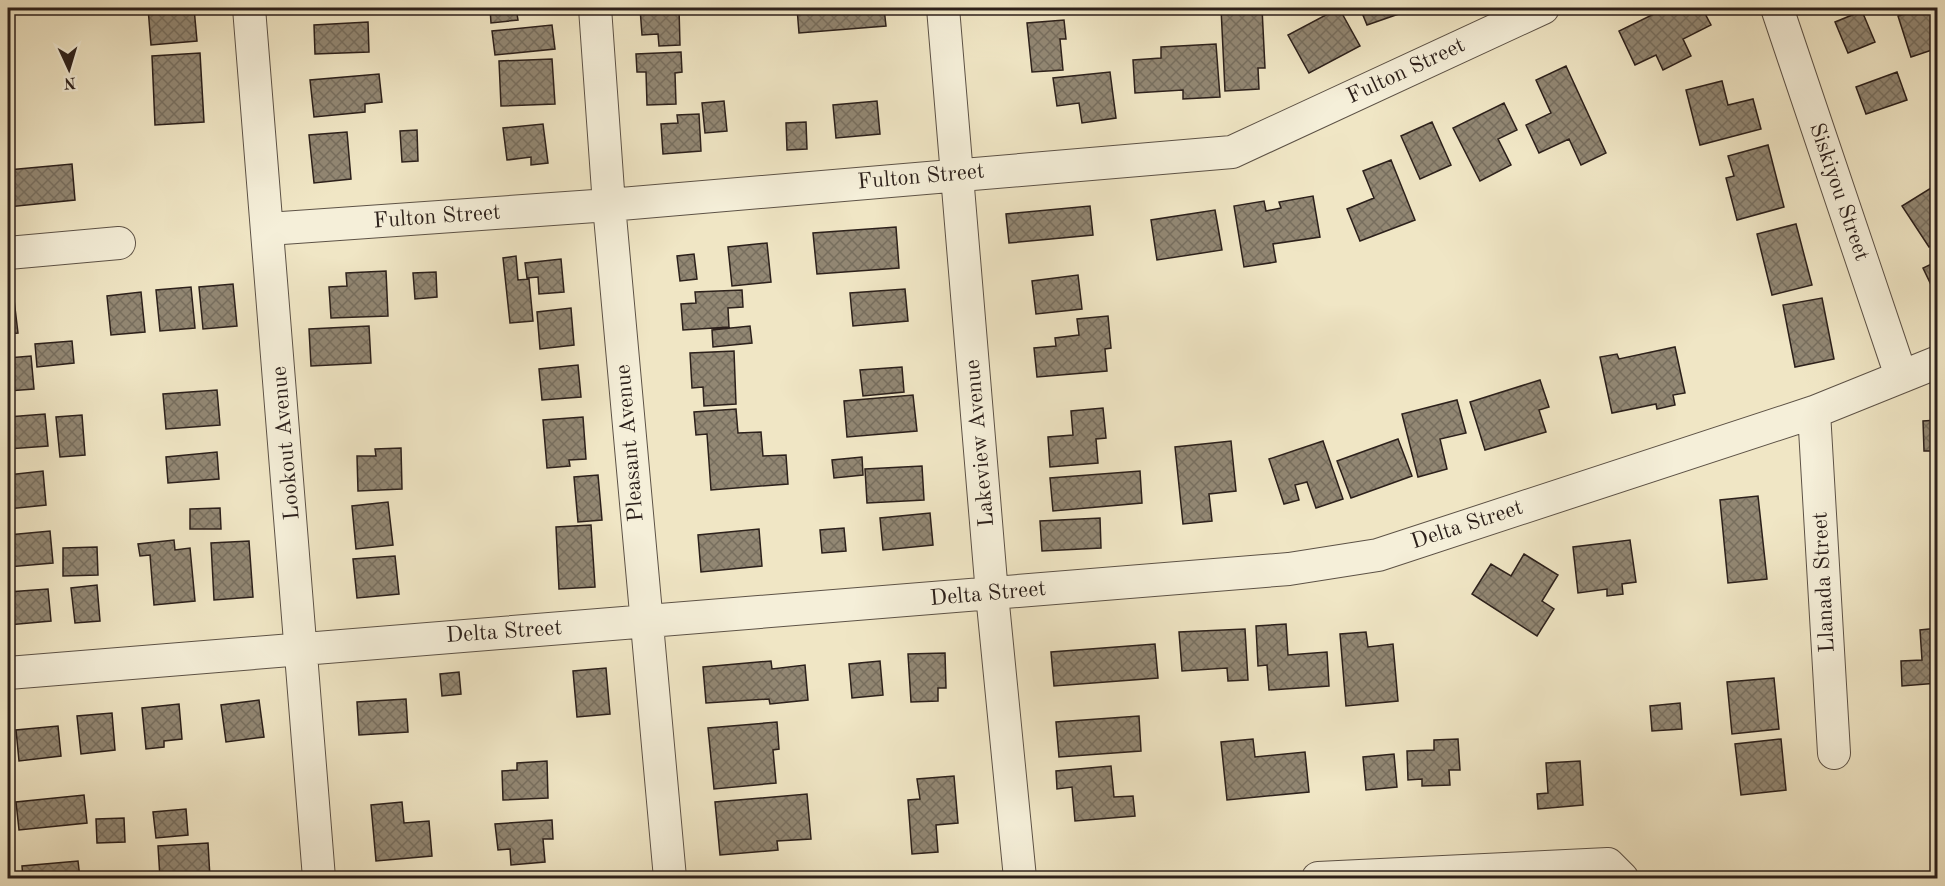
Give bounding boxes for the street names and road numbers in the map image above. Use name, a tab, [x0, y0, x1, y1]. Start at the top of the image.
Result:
street label: Fulton Street	[1344, 34, 1468, 108]
street label: Siskiyou Street	[1805, 120, 1873, 264]
street label: Fulton Street	[857, 160, 985, 194]
street label: Fulton Street	[373, 202, 501, 232]
street label: Lakeview Avenue	[962, 358, 998, 528]
street label: Pleasant Avenue	[612, 363, 648, 523]
street label: Lookout Avenue	[268, 365, 304, 521]
street label: Delta Street	[1408, 497, 1526, 553]
street label: Llanada Street	[1809, 511, 1839, 653]
street label: Delta Street	[929, 578, 1047, 610]
street label: Delta Street	[445, 617, 563, 647]

